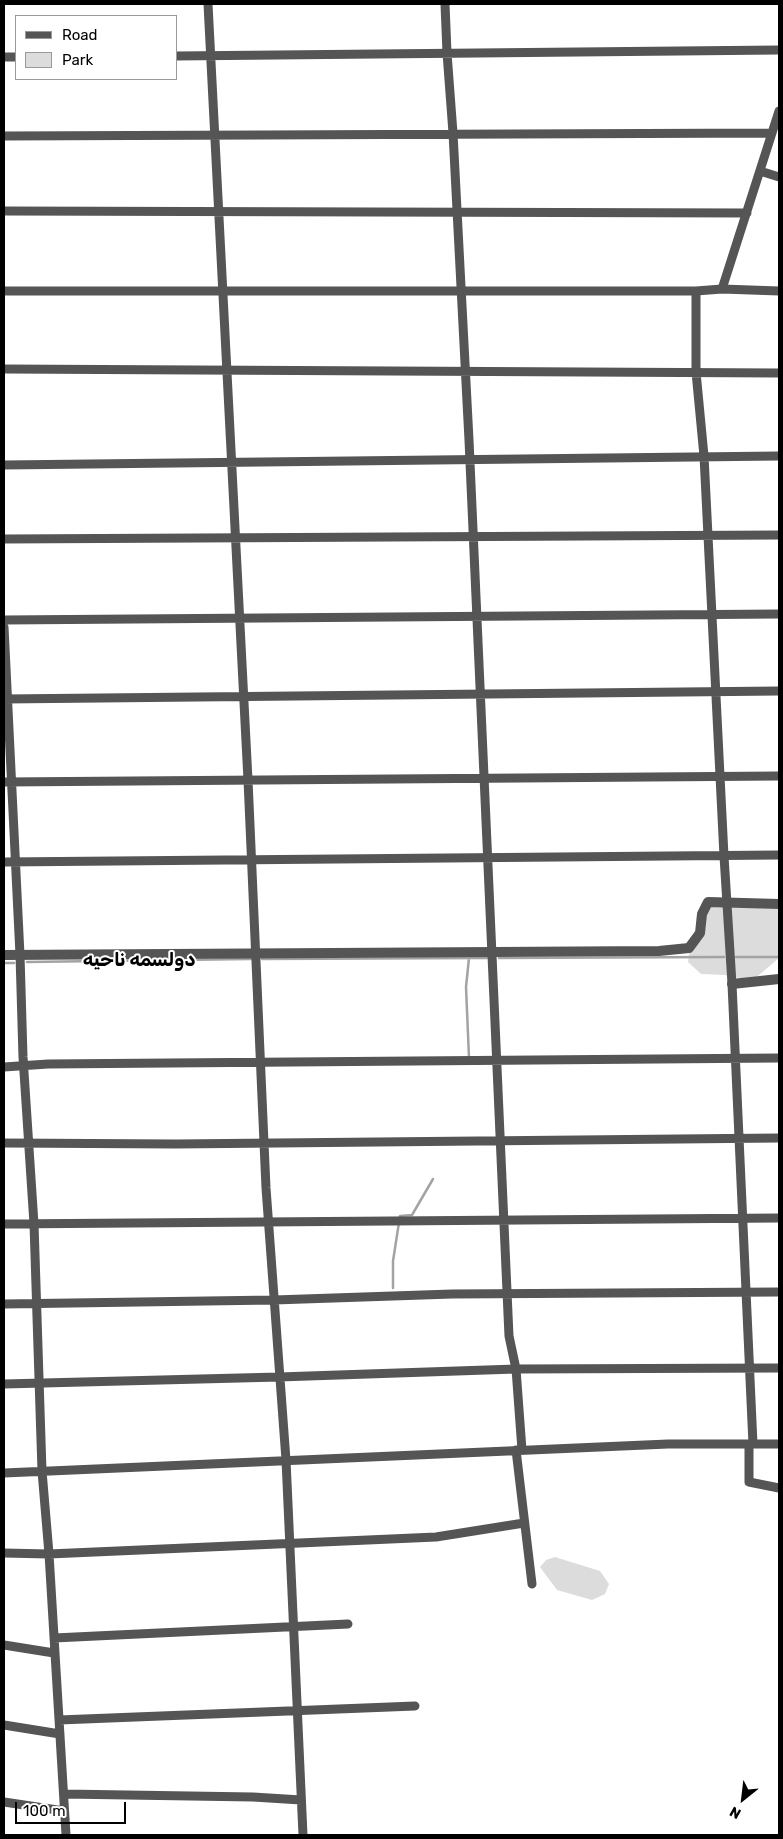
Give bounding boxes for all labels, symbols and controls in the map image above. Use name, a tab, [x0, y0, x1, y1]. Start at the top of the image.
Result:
legend	[15, 15, 178, 80]
text: Road	[62, 26, 98, 44]
text: Park	[62, 51, 93, 69]
district label: دولسمه ناحیه	[83, 950, 195, 972]
north arrow	[718, 1774, 768, 1824]
scale bar	[18, 1792, 129, 1824]
text: 100 m	[23, 1802, 65, 1820]
text: N	[727, 1803, 744, 1822]

